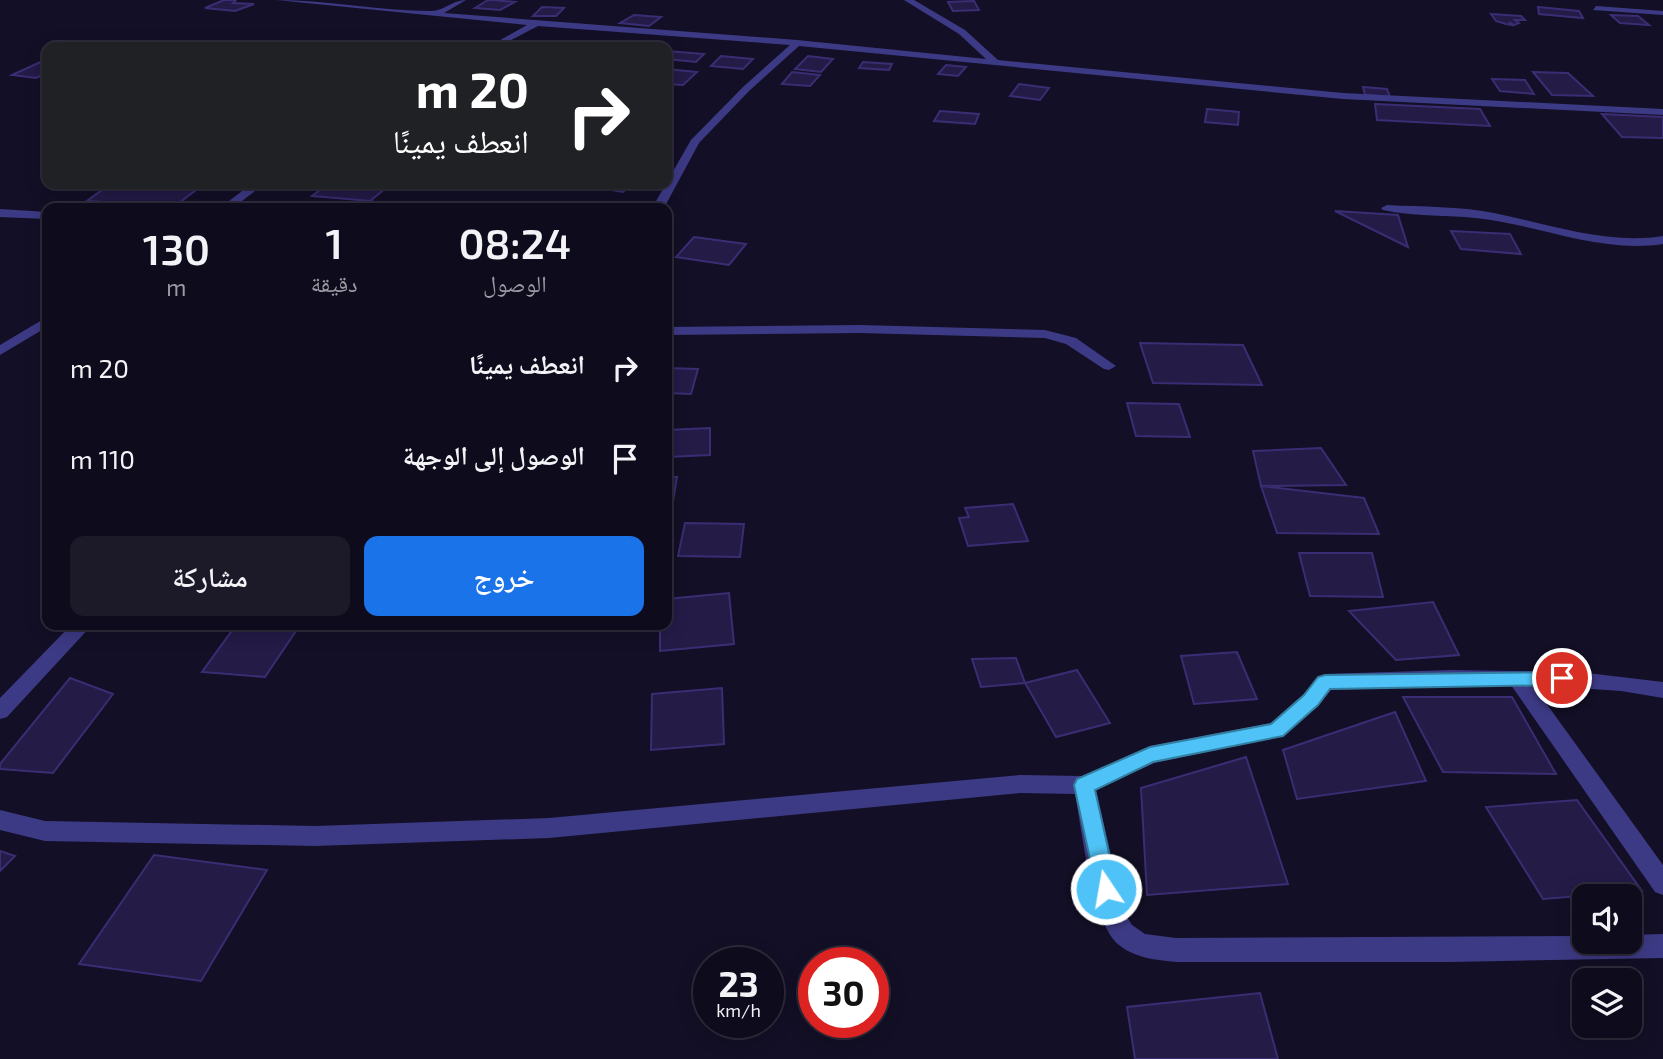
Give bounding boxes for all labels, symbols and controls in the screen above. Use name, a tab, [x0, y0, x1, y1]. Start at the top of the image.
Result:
text: 20 m	[416, 59, 529, 118]
icon: right	[553, 70, 644, 161]
text: انعطف يمينًا	[393, 121, 529, 159]
text: 1	[325, 217, 343, 267]
text: 08:24	[458, 217, 571, 267]
text: 130	[143, 223, 210, 273]
text: دقيقة	[311, 269, 358, 297]
text: الوصول	[483, 269, 547, 297]
text: m	[166, 273, 187, 301]
text: انعطف يمينًا	[469, 348, 585, 379]
icon: right	[606, 349, 644, 387]
text: 20 m	[70, 352, 129, 383]
text: الوصول إلى الوجهة	[403, 439, 585, 470]
icon: arrive	[606, 440, 644, 478]
text: 110 m	[70, 443, 135, 474]
button: مشاركة	[70, 536, 350, 616]
button: خروج	[364, 536, 644, 616]
pin	[1532, 648, 1592, 708]
icon: arrive	[1543, 659, 1581, 697]
position arrow	[1069, 852, 1143, 926]
map controls	[1572, 884, 1642, 1038]
button: sound	[1572, 884, 1642, 954]
speed limit sign: 30	[798, 947, 889, 1038]
text: 23	[718, 962, 759, 1004]
button: layers	[1572, 968, 1642, 1038]
text: km/h	[716, 999, 761, 1021]

